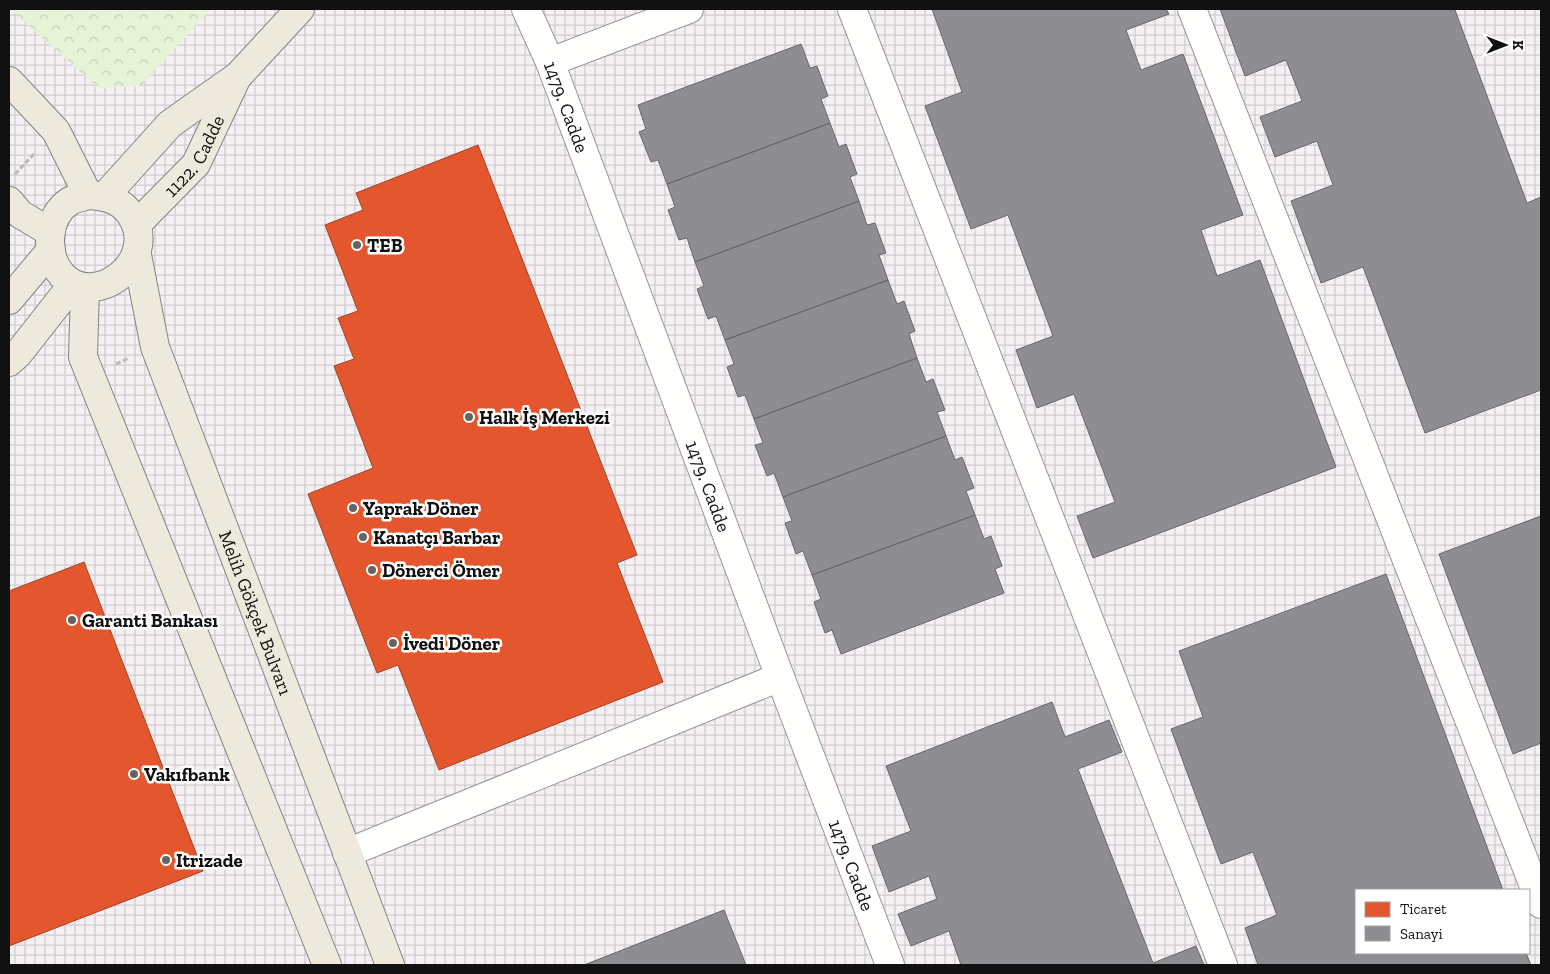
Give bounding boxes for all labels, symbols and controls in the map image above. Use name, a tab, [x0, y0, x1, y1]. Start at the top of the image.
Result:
north arrow	[1480, 20, 1530, 70]
text: K	[1509, 40, 1526, 50]
street label: 1479. Cadde	[539, 58, 594, 156]
street label: 1122. Cadde	[159, 112, 229, 202]
place label: TEB	[367, 234, 403, 257]
marker: TEB	[351, 239, 363, 251]
place label: Halk İş Merkezi	[479, 406, 610, 429]
marker: Halk İş Merkezi	[463, 411, 475, 423]
street label: 1479. Cadde	[681, 437, 736, 535]
place label: Yaprak Döner	[363, 497, 479, 520]
marker: Yaprak Döner	[347, 502, 359, 514]
place label: Kanatçı Barbar	[373, 526, 501, 549]
street label: Melih Gökçek Bulvarı	[214, 527, 297, 698]
marker: Kanatçı Barbar	[357, 531, 369, 543]
place label: Dönerci Ömer	[382, 559, 501, 582]
marker: Dönerci Ömer	[366, 564, 378, 576]
place label: Garanti Bankası	[82, 609, 218, 632]
marker: Garanti Bankası	[66, 614, 78, 626]
place label: İvedi Döner	[403, 632, 501, 655]
marker: İvedi Döner	[387, 637, 399, 649]
place label: Vakıfbank	[144, 763, 230, 786]
marker: Vakıfbank	[128, 768, 140, 780]
street label: 1479. Cadde	[823, 816, 879, 914]
place label: Itrizade	[176, 849, 243, 872]
marker: Itrizade	[160, 854, 172, 866]
legend	[1355, 889, 1530, 954]
text: Ticaret	[1400, 900, 1447, 918]
text: Sanayi	[1400, 925, 1443, 943]

